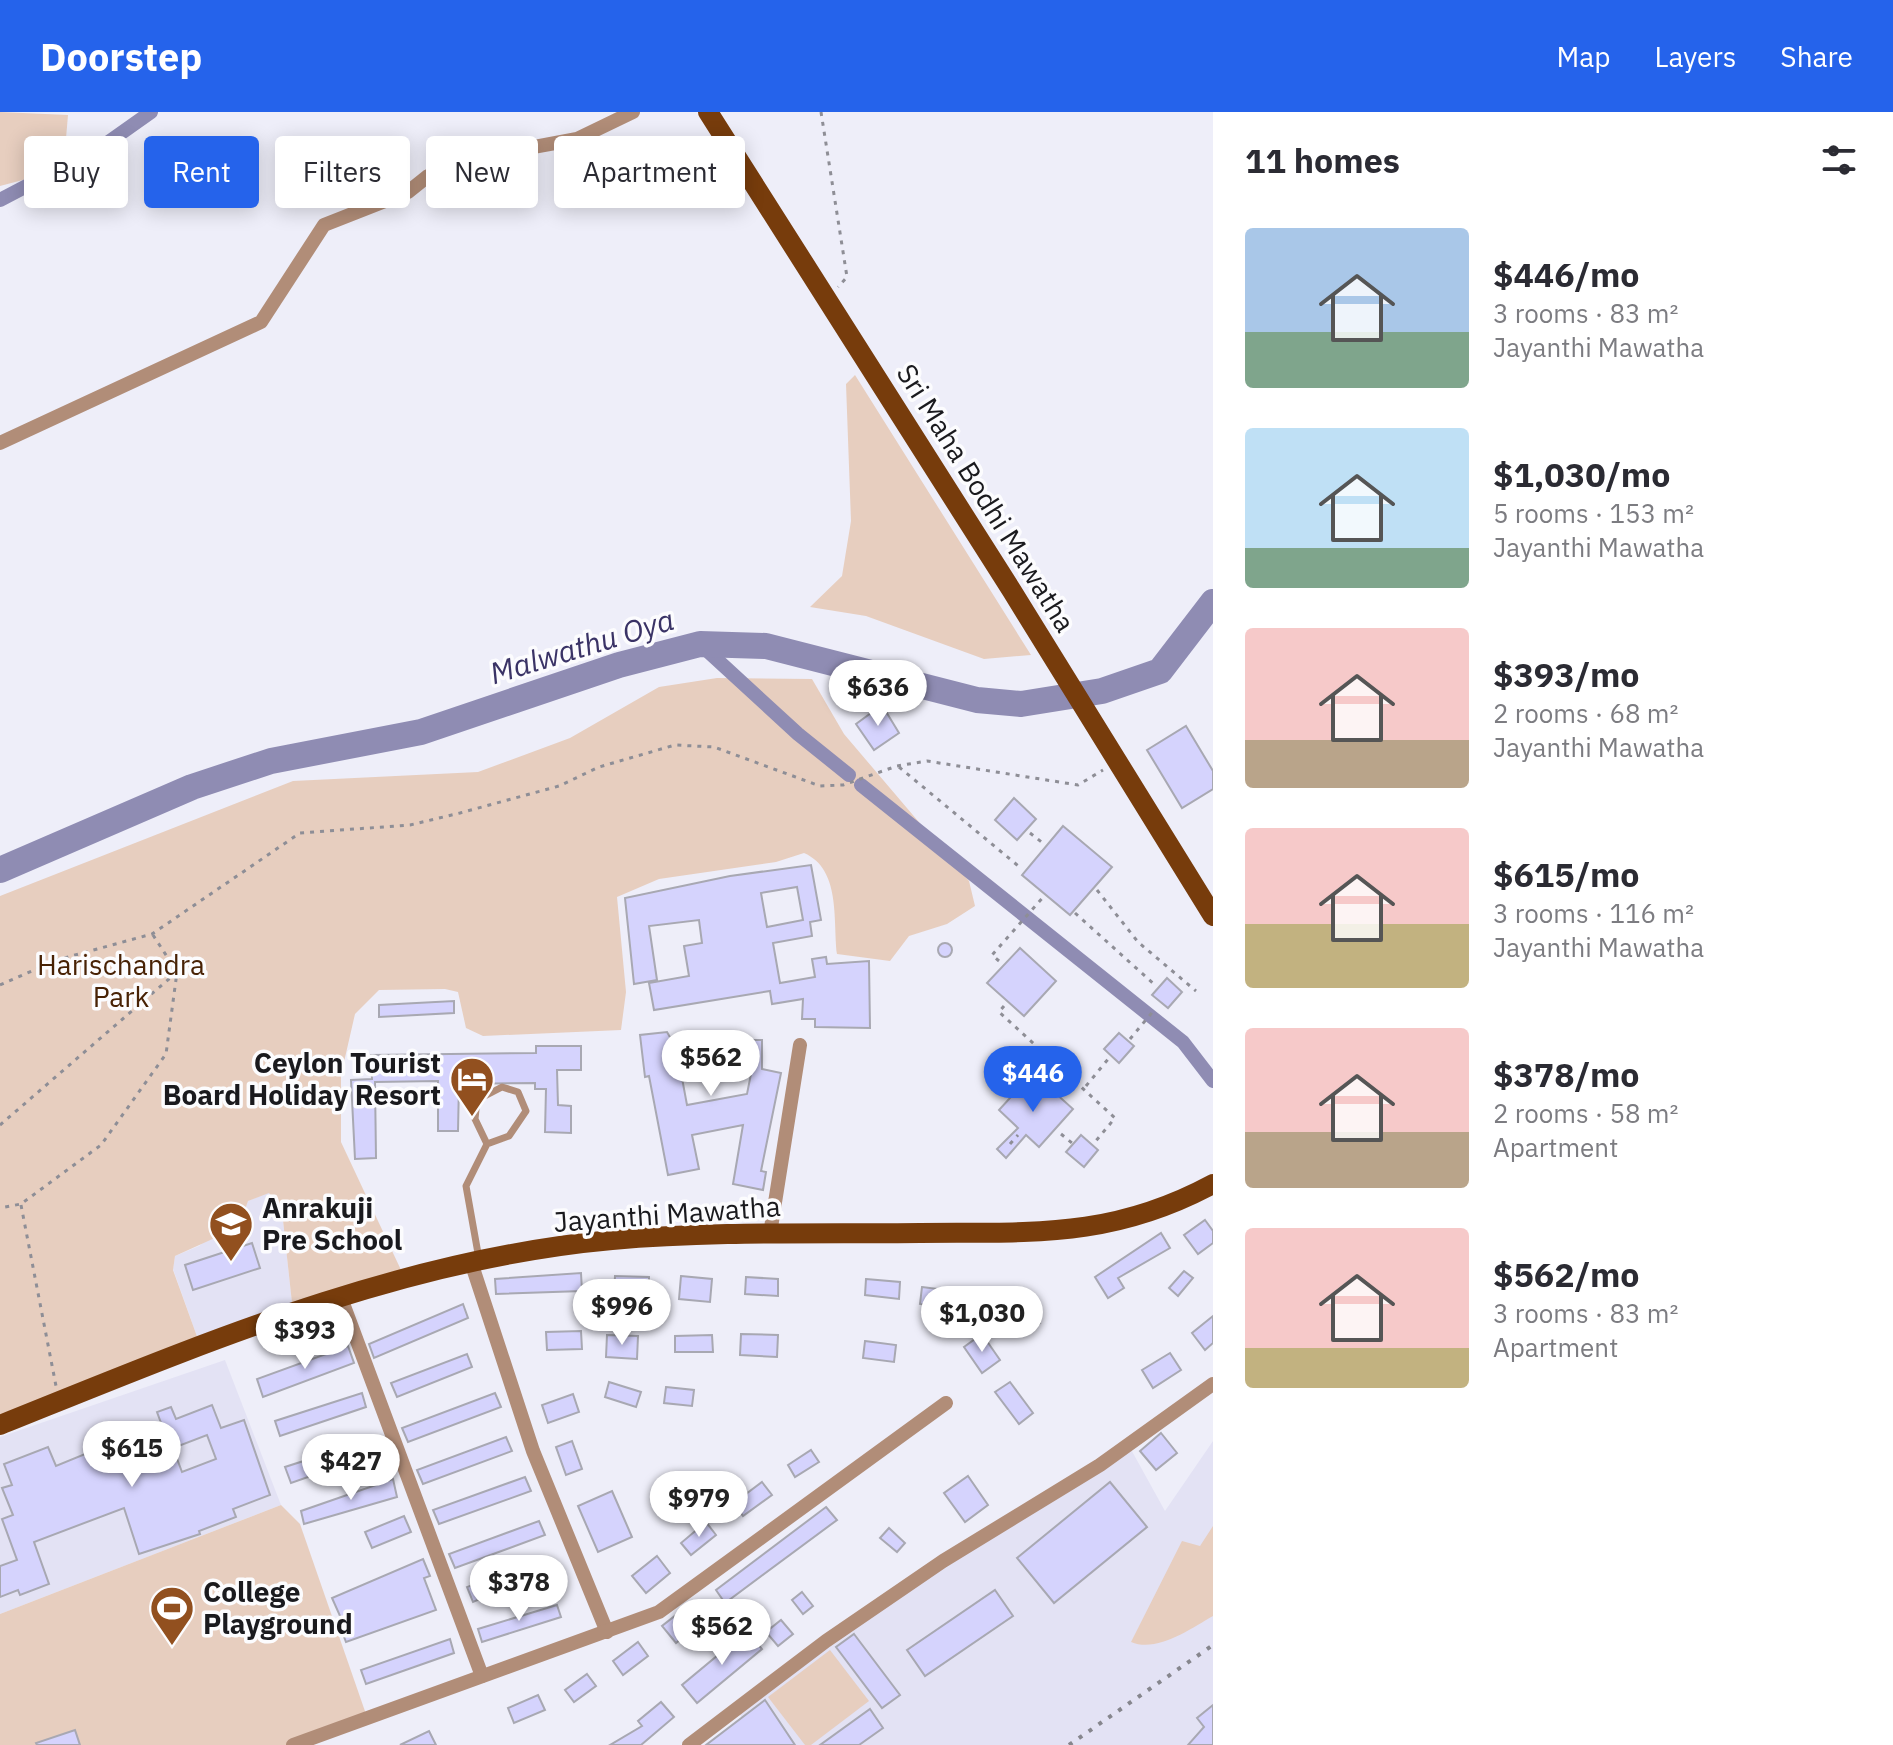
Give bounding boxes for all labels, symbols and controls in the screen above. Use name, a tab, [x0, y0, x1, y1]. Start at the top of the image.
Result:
text: Doorstep	[40, 32, 202, 81]
text: Map	[1556, 38, 1610, 75]
text: Layers	[1654, 38, 1736, 75]
text: Share	[1780, 38, 1853, 75]
chip: Buy	[24, 136, 128, 208]
chip: Rent	[144, 136, 259, 208]
chip: Filters	[275, 136, 410, 208]
chip: New	[426, 136, 538, 208]
chip: Apartment	[554, 136, 745, 208]
text: 11 homes	[1245, 138, 1400, 182]
icon: filters	[1817, 138, 1861, 182]
text: $446/mo	[1493, 252, 1640, 296]
icon: home	[1309, 260, 1405, 356]
text: 3 rooms · 83 m²	[1493, 296, 1678, 330]
text: Jayanthi Mawatha	[1493, 330, 1704, 364]
street label: Sri Maha Bodhi Mawatha	[889, 357, 1084, 639]
text: $1,030/mo	[1493, 452, 1670, 496]
icon: home	[1309, 460, 1405, 556]
text: 5 rooms · 153 m²	[1493, 496, 1694, 530]
text: Jayanthi Mawatha	[1493, 530, 1704, 564]
water label: Malwathu Oya	[485, 599, 678, 692]
text: $393/mo	[1493, 652, 1640, 696]
pin: $636	[831, 660, 925, 728]
icon: home	[1309, 660, 1405, 756]
text: $636	[847, 669, 909, 703]
text: 2 rooms · 68 m²	[1493, 696, 1678, 730]
text: Jayanthi Mawatha	[1493, 730, 1704, 764]
text: $615/mo	[1493, 852, 1640, 896]
icon: home	[1309, 860, 1405, 956]
text: 3 rooms · 116 m²	[1493, 896, 1694, 930]
text: Jayanthi Mawatha	[1493, 930, 1704, 964]
park label: Harischandra Park	[37, 946, 205, 1015]
pin: $562	[664, 1030, 758, 1098]
text: $562	[680, 1039, 742, 1073]
place label: Ceylon Tourist Board Holiday Resort	[163, 1044, 441, 1113]
pin: $446	[986, 1046, 1080, 1114]
text: $378/mo	[1493, 1052, 1640, 1096]
hotel icon: Ceylon Tourist Board Holiday Resort	[448, 1055, 496, 1118]
text: $446	[1002, 1055, 1064, 1089]
icon: home	[1309, 1060, 1405, 1156]
text: 2 rooms · 58 m²	[1493, 1096, 1678, 1130]
text: Apartment	[1493, 1130, 1618, 1164]
street label: Jayanthi Mawatha	[552, 1187, 782, 1240]
place label: Anrakuji Pre School	[262, 1189, 402, 1258]
school or university icon: Anrakuji Pre School	[207, 1200, 255, 1263]
text: $562/mo	[1493, 1252, 1640, 1296]
icon: home	[1309, 1260, 1405, 1356]
pin: $996	[575, 1279, 669, 1347]
pin: $1,030	[917, 1286, 1047, 1354]
text: $996	[591, 1288, 653, 1322]
text: $1,030	[939, 1295, 1025, 1329]
text: 3 rooms · 83 m²	[1493, 1296, 1678, 1330]
pin: $393	[258, 1303, 352, 1371]
text: $393	[274, 1312, 336, 1346]
text: Apartment	[1493, 1330, 1618, 1364]
pin: $615	[85, 1421, 179, 1489]
text: $615	[101, 1430, 163, 1464]
pin: $427	[304, 1434, 398, 1502]
text: $427	[320, 1443, 382, 1477]
pin: $979	[652, 1471, 746, 1539]
text: $979	[668, 1480, 730, 1514]
pin: $378	[472, 1555, 566, 1623]
text: $378	[488, 1564, 550, 1598]
place label: College Playground	[203, 1573, 353, 1642]
sports icon: College Playground	[148, 1584, 196, 1647]
pin: $562	[675, 1599, 769, 1667]
text: $562	[691, 1608, 753, 1642]

